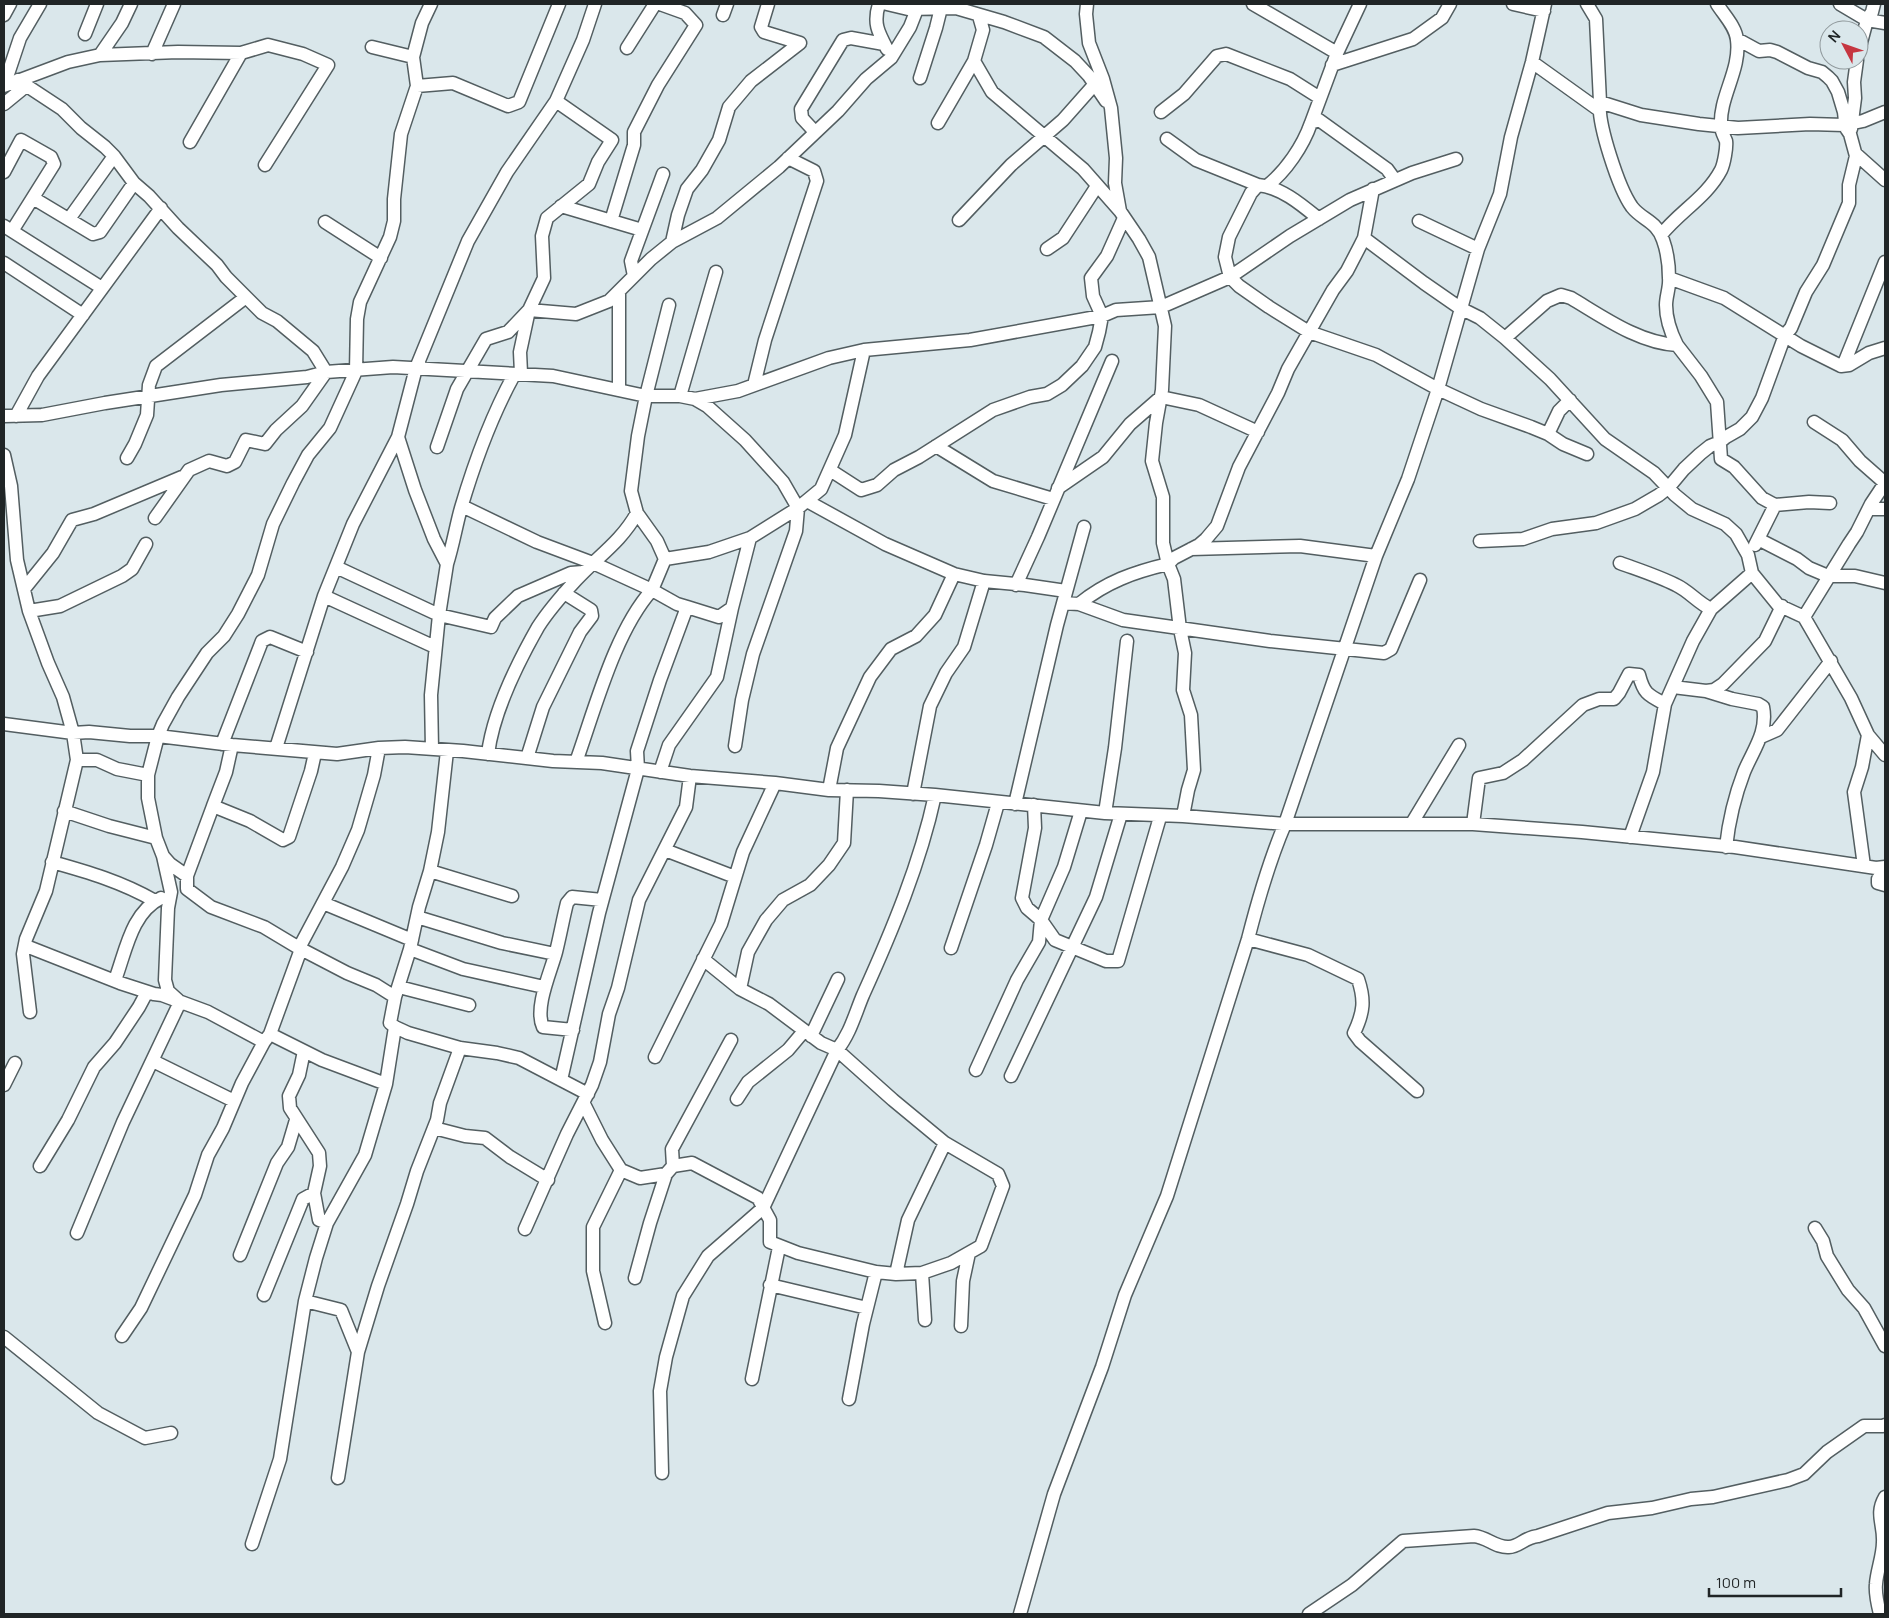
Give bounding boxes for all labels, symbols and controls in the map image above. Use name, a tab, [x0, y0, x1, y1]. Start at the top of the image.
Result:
north arrow	[1819, 20, 1869, 70]
text: N	[1823, 26, 1844, 46]
scale bar	[1709, 1566, 1842, 1598]
text: 100 m	[1716, 1572, 1756, 1593]

